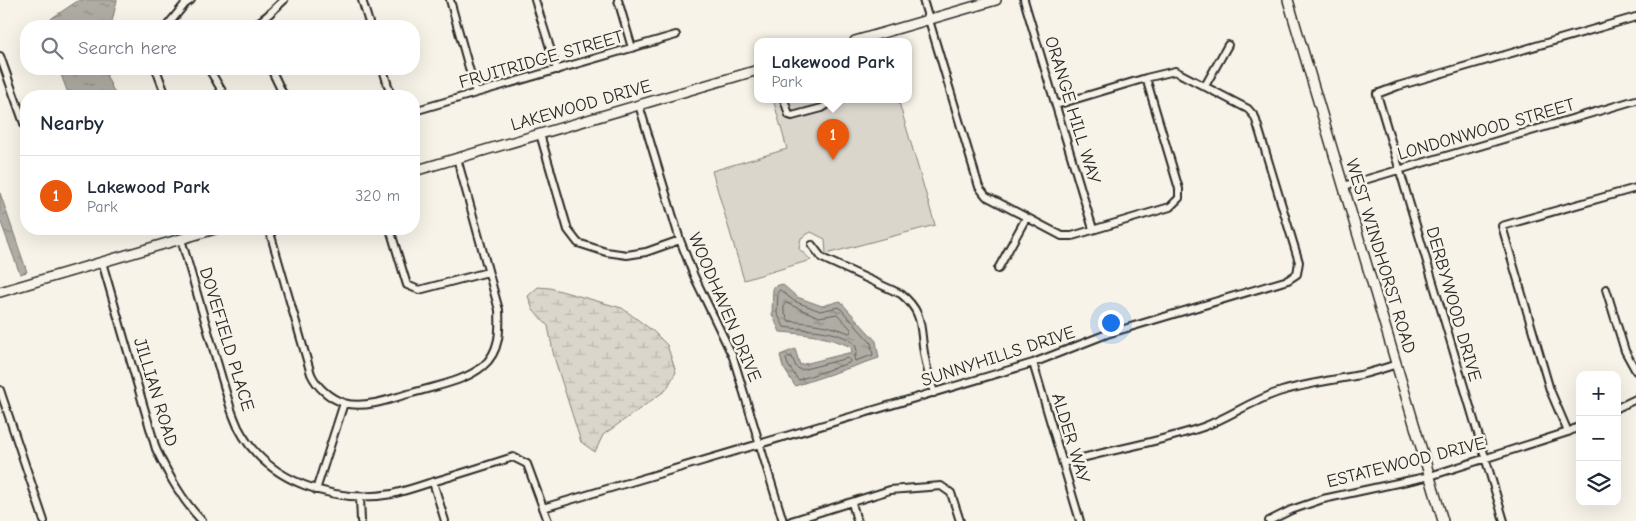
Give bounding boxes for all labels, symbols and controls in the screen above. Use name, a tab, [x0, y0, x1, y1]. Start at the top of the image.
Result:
search box	[20, 20, 420, 75]
street label: FRUITRIDGE STREET	[457, 26, 626, 93]
icon: search	[38, 34, 66, 62]
street label: ORANGE HILL WAY	[1040, 34, 1105, 187]
text: Search here	[78, 37, 177, 59]
popup	[754, 38, 912, 103]
text: Lakewood Park	[772, 51, 894, 73]
text: Park	[772, 73, 802, 91]
street label: LAKEWOOD DRIVE	[508, 75, 654, 136]
street label: LONDONWOOD STREET	[1395, 94, 1578, 165]
text: Nearby	[40, 111, 104, 135]
pin: 1	[817, 119, 849, 160]
street label: WEST WINDHORST ROAD	[1341, 156, 1420, 356]
text: Lakewood Park	[87, 176, 210, 198]
text: 1	[53, 187, 59, 205]
text: 320 m	[355, 187, 400, 205]
text: Park	[87, 198, 118, 216]
street label: DERBYWOOD DRIVE	[1421, 224, 1486, 384]
street label: WOODHAVEN DRIVE	[684, 229, 766, 385]
street label: DOVEFIELD PLACE	[195, 265, 258, 414]
your location	[1098, 310, 1124, 336]
street label: SUNNYHILLS DRIVE	[919, 322, 1078, 391]
street label: JILLIAN ROAD	[129, 335, 182, 449]
map controls	[1576, 371, 1621, 506]
button: +	[1576, 371, 1621, 416]
street label: ALDER WAY	[1047, 391, 1094, 486]
button: −	[1576, 416, 1621, 461]
street label: ESTATEWOOD DRIVE	[1325, 433, 1488, 492]
button: layers	[1576, 461, 1621, 506]

